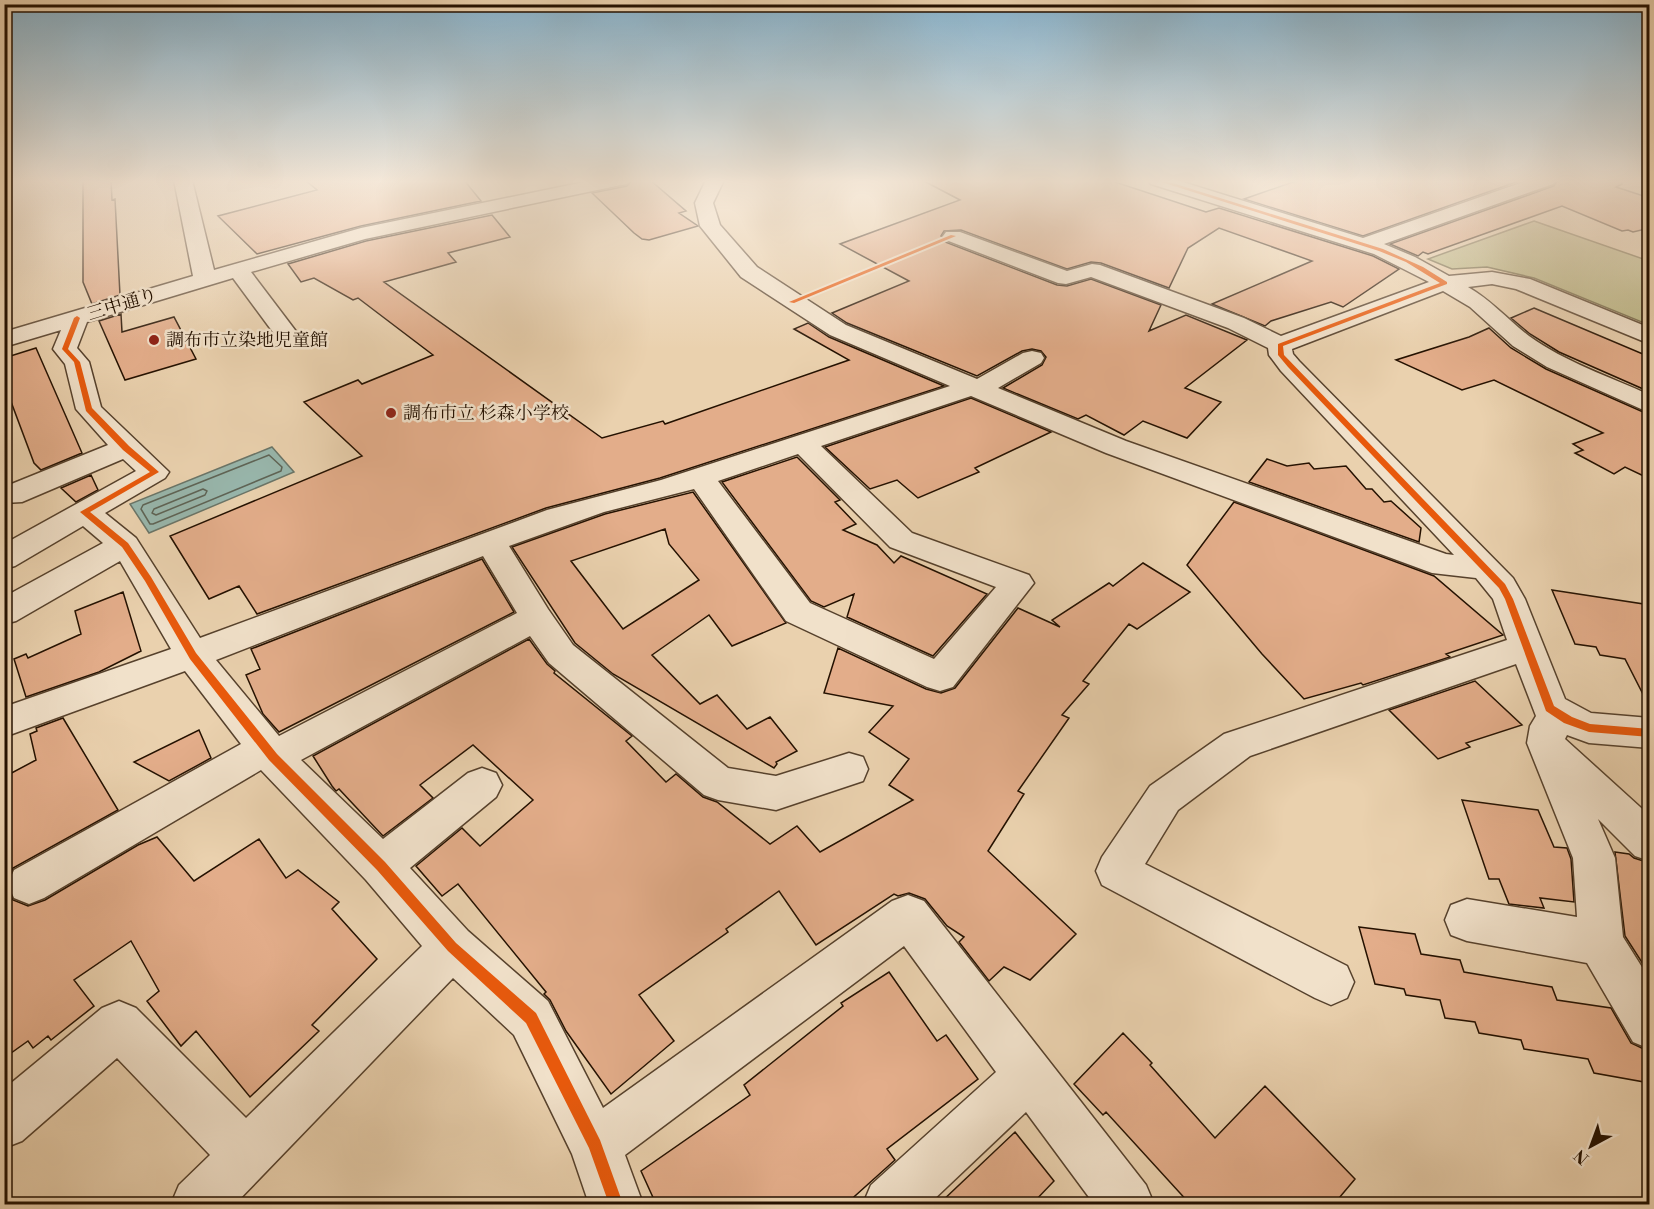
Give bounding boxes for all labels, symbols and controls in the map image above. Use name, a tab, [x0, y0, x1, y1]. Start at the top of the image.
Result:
street label: 三中通り	[84, 283, 160, 326]
place label: 調布市立染地児童館	[166, 329, 328, 352]
marker: 調布市立染地児童館	[147, 333, 161, 347]
place label: 調布市立 杉森小学校	[403, 402, 569, 425]
marker: 調布市立 杉森小学校	[384, 406, 398, 420]
north arrow	[1561, 1116, 1621, 1176]
text: N	[1570, 1145, 1593, 1168]

